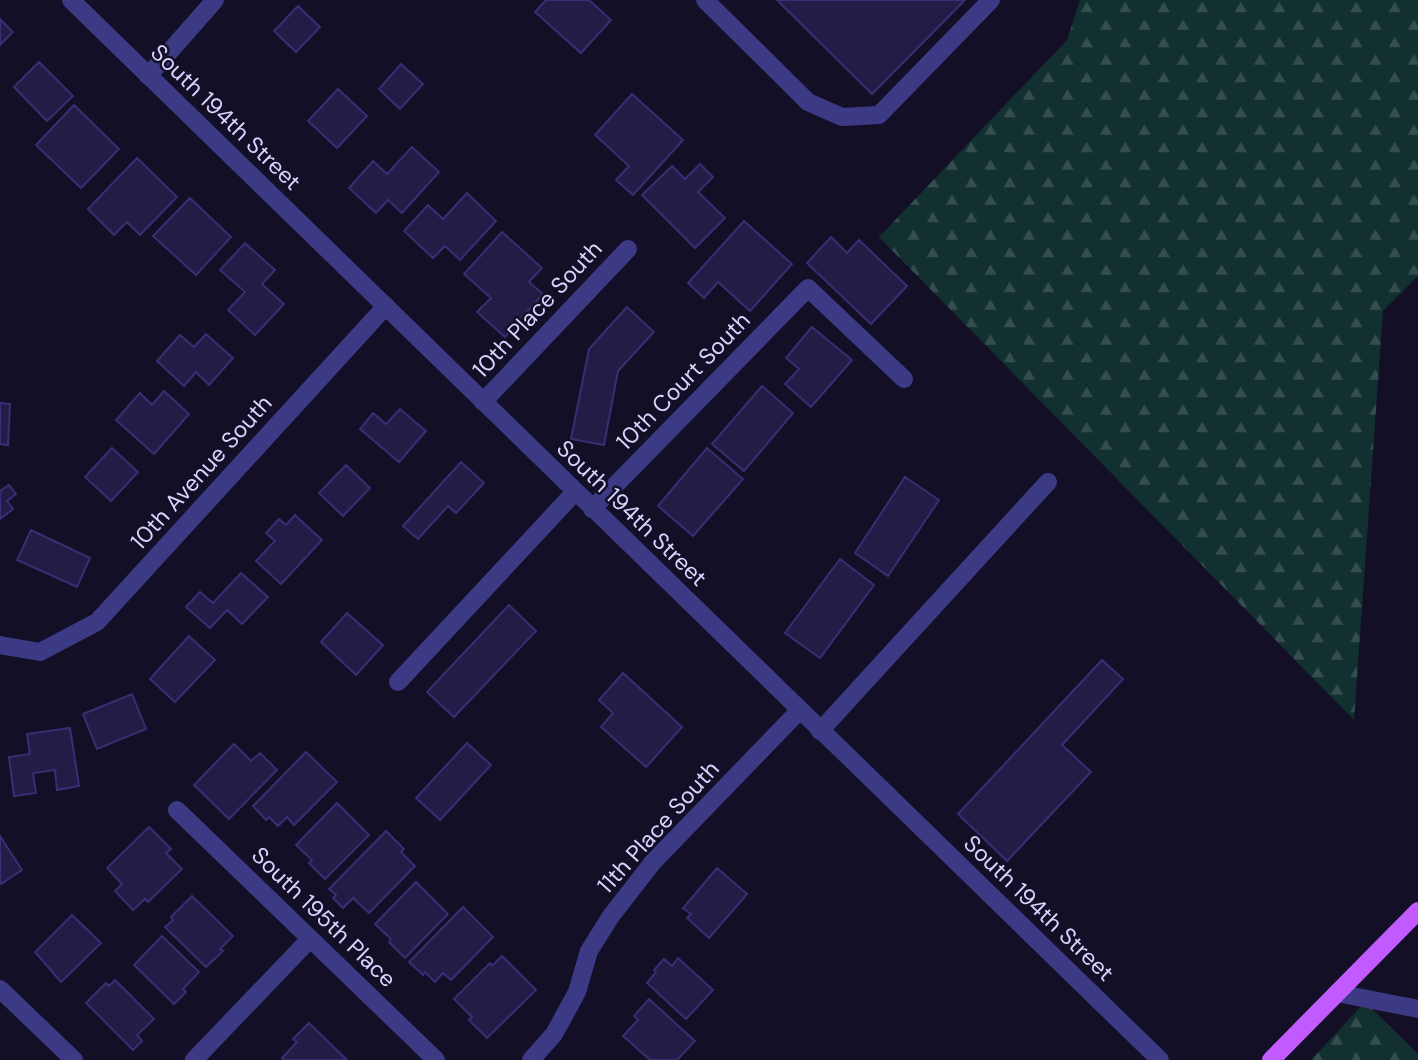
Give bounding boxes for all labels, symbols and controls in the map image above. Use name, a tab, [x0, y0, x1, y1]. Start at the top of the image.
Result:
street label: South 194th Street	[144, 38, 308, 196]
street label: 10th Place South	[466, 234, 608, 384]
street label: 10th Court South	[609, 306, 757, 456]
street label: 10th Avenue South	[124, 388, 278, 556]
street label: South 194th Street	[550, 434, 714, 592]
street label: 11th Place South	[590, 754, 726, 900]
street label: South 194th Street	[957, 829, 1121, 987]
street label: South 195th Place	[245, 840, 403, 994]

